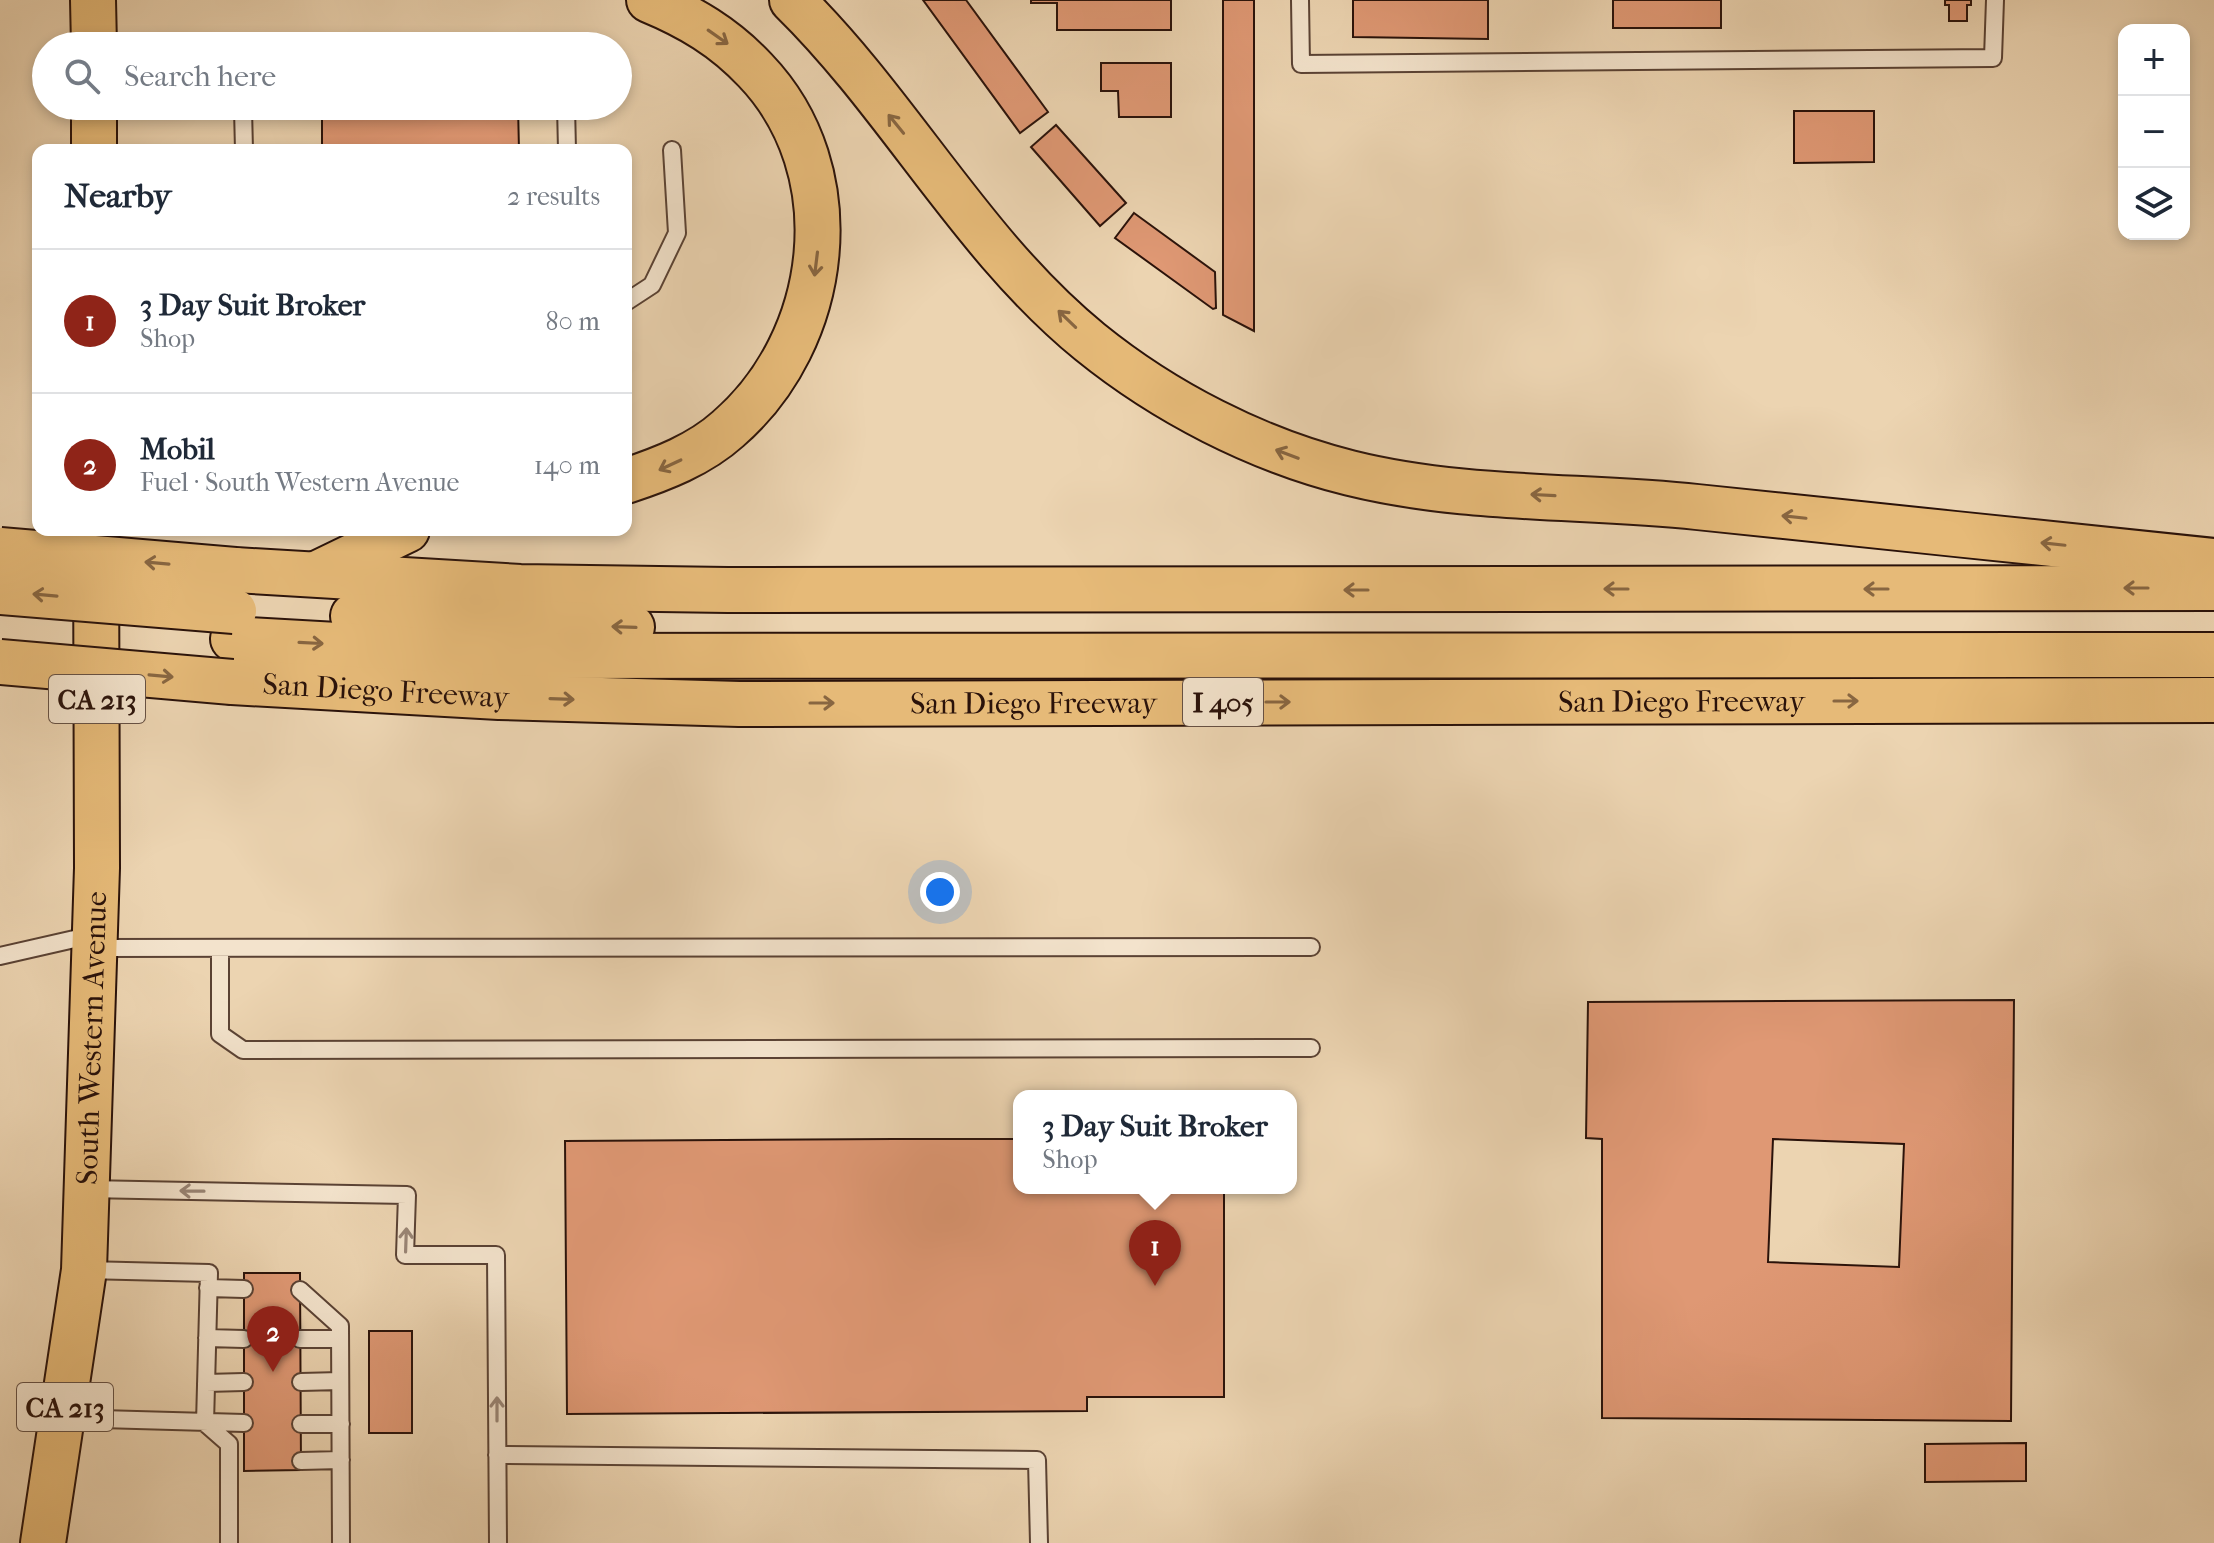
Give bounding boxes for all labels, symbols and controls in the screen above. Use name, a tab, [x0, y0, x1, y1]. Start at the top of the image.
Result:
map controls	[2118, 24, 2190, 240]
button: +	[2118, 24, 2190, 96]
one-way arrow	[706, 29, 728, 45]
search box	[32, 32, 632, 120]
icon: search	[60, 54, 104, 98]
text: Search here	[124, 59, 276, 94]
button: −	[2118, 96, 2190, 168]
one-way arrow	[887, 114, 905, 135]
button: layers	[2118, 168, 2190, 240]
text: Nearby	[64, 176, 171, 216]
text: 2 results	[507, 181, 600, 212]
one-way arrow	[808, 251, 823, 276]
text: 3 Day Suit Broker	[140, 288, 365, 323]
text: 1	[85, 306, 95, 337]
text: 80 m	[545, 306, 600, 337]
one-way arrow	[1057, 310, 1077, 329]
text: Shop	[140, 323, 195, 354]
text: Mobil	[140, 432, 215, 467]
one-way arrow	[1275, 446, 1300, 460]
text: 2	[83, 450, 97, 481]
text: 140 m	[534, 450, 600, 481]
one-way arrow	[658, 458, 683, 473]
text: Fuel · South Western Avenue	[140, 467, 459, 498]
one-way arrow	[1530, 488, 1557, 503]
one-way arrow	[1781, 510, 1808, 525]
one-way arrow	[2040, 536, 2067, 551]
one-way arrow	[144, 556, 171, 571]
one-way arrow	[2123, 580, 2150, 596]
one-way arrow	[1603, 581, 1630, 597]
one-way arrow	[1863, 581, 1890, 597]
one-way arrow	[1343, 582, 1370, 598]
one-way arrow	[32, 587, 59, 602]
one-way arrow	[611, 619, 638, 634]
one-way arrow	[297, 636, 324, 651]
street label: San Diego Freeway	[262, 667, 510, 715]
one-way arrow	[147, 668, 174, 683]
road number: CA 213	[49, 675, 145, 723]
road number: I 405	[1183, 678, 1263, 726]
street label: San Diego Freeway	[1558, 684, 1806, 720]
street label: San Diego Freeway	[910, 686, 1158, 722]
one-way arrow	[548, 691, 575, 706]
one-way arrow	[1832, 693, 1859, 709]
one-way arrow	[1264, 694, 1291, 710]
one-way arrow	[808, 695, 835, 711]
your location	[920, 872, 960, 912]
street label: South Western Avenue	[70, 891, 114, 1186]
popup	[1013, 1090, 1297, 1194]
text: 3 Day Suit Broker	[1042, 1109, 1268, 1144]
text: Shop	[1042, 1144, 1098, 1175]
one-way arrow	[179, 1183, 206, 1199]
pin: 1	[1129, 1220, 1181, 1286]
one-way arrow	[398, 1227, 413, 1254]
pin: 2	[247, 1306, 299, 1372]
road number: CA 213	[17, 1383, 113, 1431]
one-way arrow	[489, 1396, 504, 1423]

